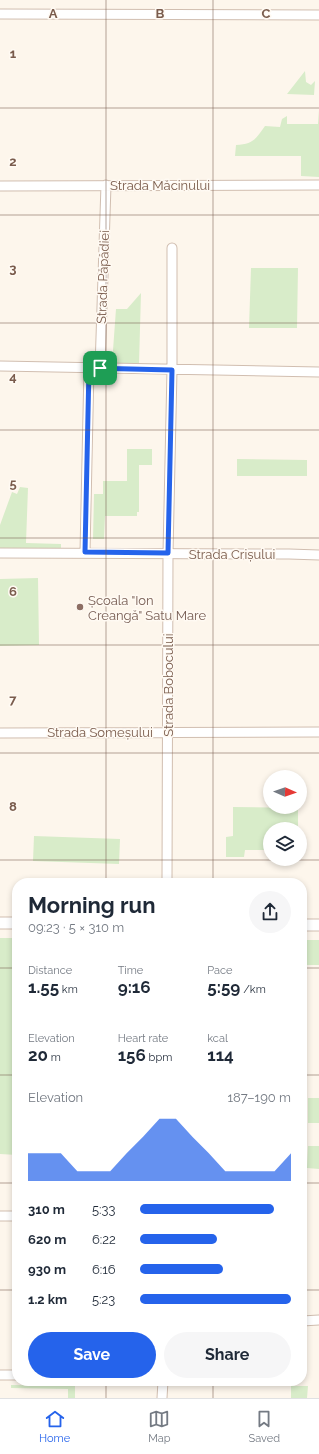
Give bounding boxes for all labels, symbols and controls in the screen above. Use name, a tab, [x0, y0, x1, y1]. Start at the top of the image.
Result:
text: A	[49, 6, 58, 21]
text: B	[156, 6, 165, 21]
text: C	[262, 6, 271, 21]
text: 1	[10, 46, 17, 61]
text: 2	[9, 154, 17, 169]
street label: Strada Măcinului	[110, 178, 210, 193]
street label: Strada Păpădiei	[94, 230, 112, 324]
text: 3	[9, 261, 17, 276]
pin	[83, 351, 117, 385]
icon: arrive	[89, 357, 111, 379]
text: 4	[9, 369, 17, 384]
text: 5	[9, 476, 17, 491]
street label: Strada Crișului	[189, 547, 275, 562]
text: 6	[9, 584, 17, 599]
place label: Școala "Ion Creangă" Satu Mare	[88, 593, 206, 623]
marker: Școala "Ion Creangă" Satu Mare	[75, 602, 85, 612]
street label: Strada Bobocului	[161, 633, 176, 737]
text: 7	[9, 692, 17, 707]
street label: Strada Someșului	[47, 725, 153, 740]
north arrow	[263, 770, 307, 814]
map controls	[263, 770, 307, 866]
text: 8	[9, 799, 17, 814]
button: layers	[263, 822, 307, 866]
button: share	[249, 891, 291, 933]
text: Morning run	[28, 892, 156, 918]
text: 09:23 · 5 × 310 m	[28, 920, 124, 935]
text: Distance	[28, 964, 72, 977]
text: Time	[118, 964, 143, 977]
text: Pace	[207, 964, 233, 977]
text: 1.55	[28, 977, 59, 997]
text: 9:16	[118, 977, 151, 997]
text: 5:59	[207, 977, 240, 997]
text: km	[59, 983, 78, 996]
text: /km	[240, 983, 266, 996]
text: Elevation	[28, 1032, 75, 1045]
text: Heart rate	[118, 1032, 168, 1045]
text: kcal	[207, 1032, 228, 1045]
text: 20	[28, 1045, 48, 1065]
text: 156	[118, 1045, 146, 1065]
text: 114	[207, 1045, 234, 1065]
text: m	[48, 1051, 61, 1064]
text: bpm	[146, 1051, 172, 1064]
text: Elevation	[28, 1090, 83, 1105]
text: 187–190 m	[227, 1090, 291, 1105]
text: 310 m	[28, 1202, 65, 1217]
text: 5:33	[92, 1202, 115, 1217]
text: 620 m	[28, 1232, 66, 1247]
text: 6:22	[92, 1232, 116, 1247]
text: 930 m	[28, 1262, 66, 1277]
text: 6:16	[92, 1262, 116, 1277]
text: 1.2 km	[28, 1292, 67, 1307]
text: 5:23	[92, 1292, 115, 1307]
button: Save	[28, 1332, 156, 1378]
button: Share	[164, 1332, 291, 1378]
tab: Home	[39, 1408, 70, 1445]
tab: Map	[148, 1408, 171, 1445]
tab: Saved	[249, 1408, 280, 1445]

